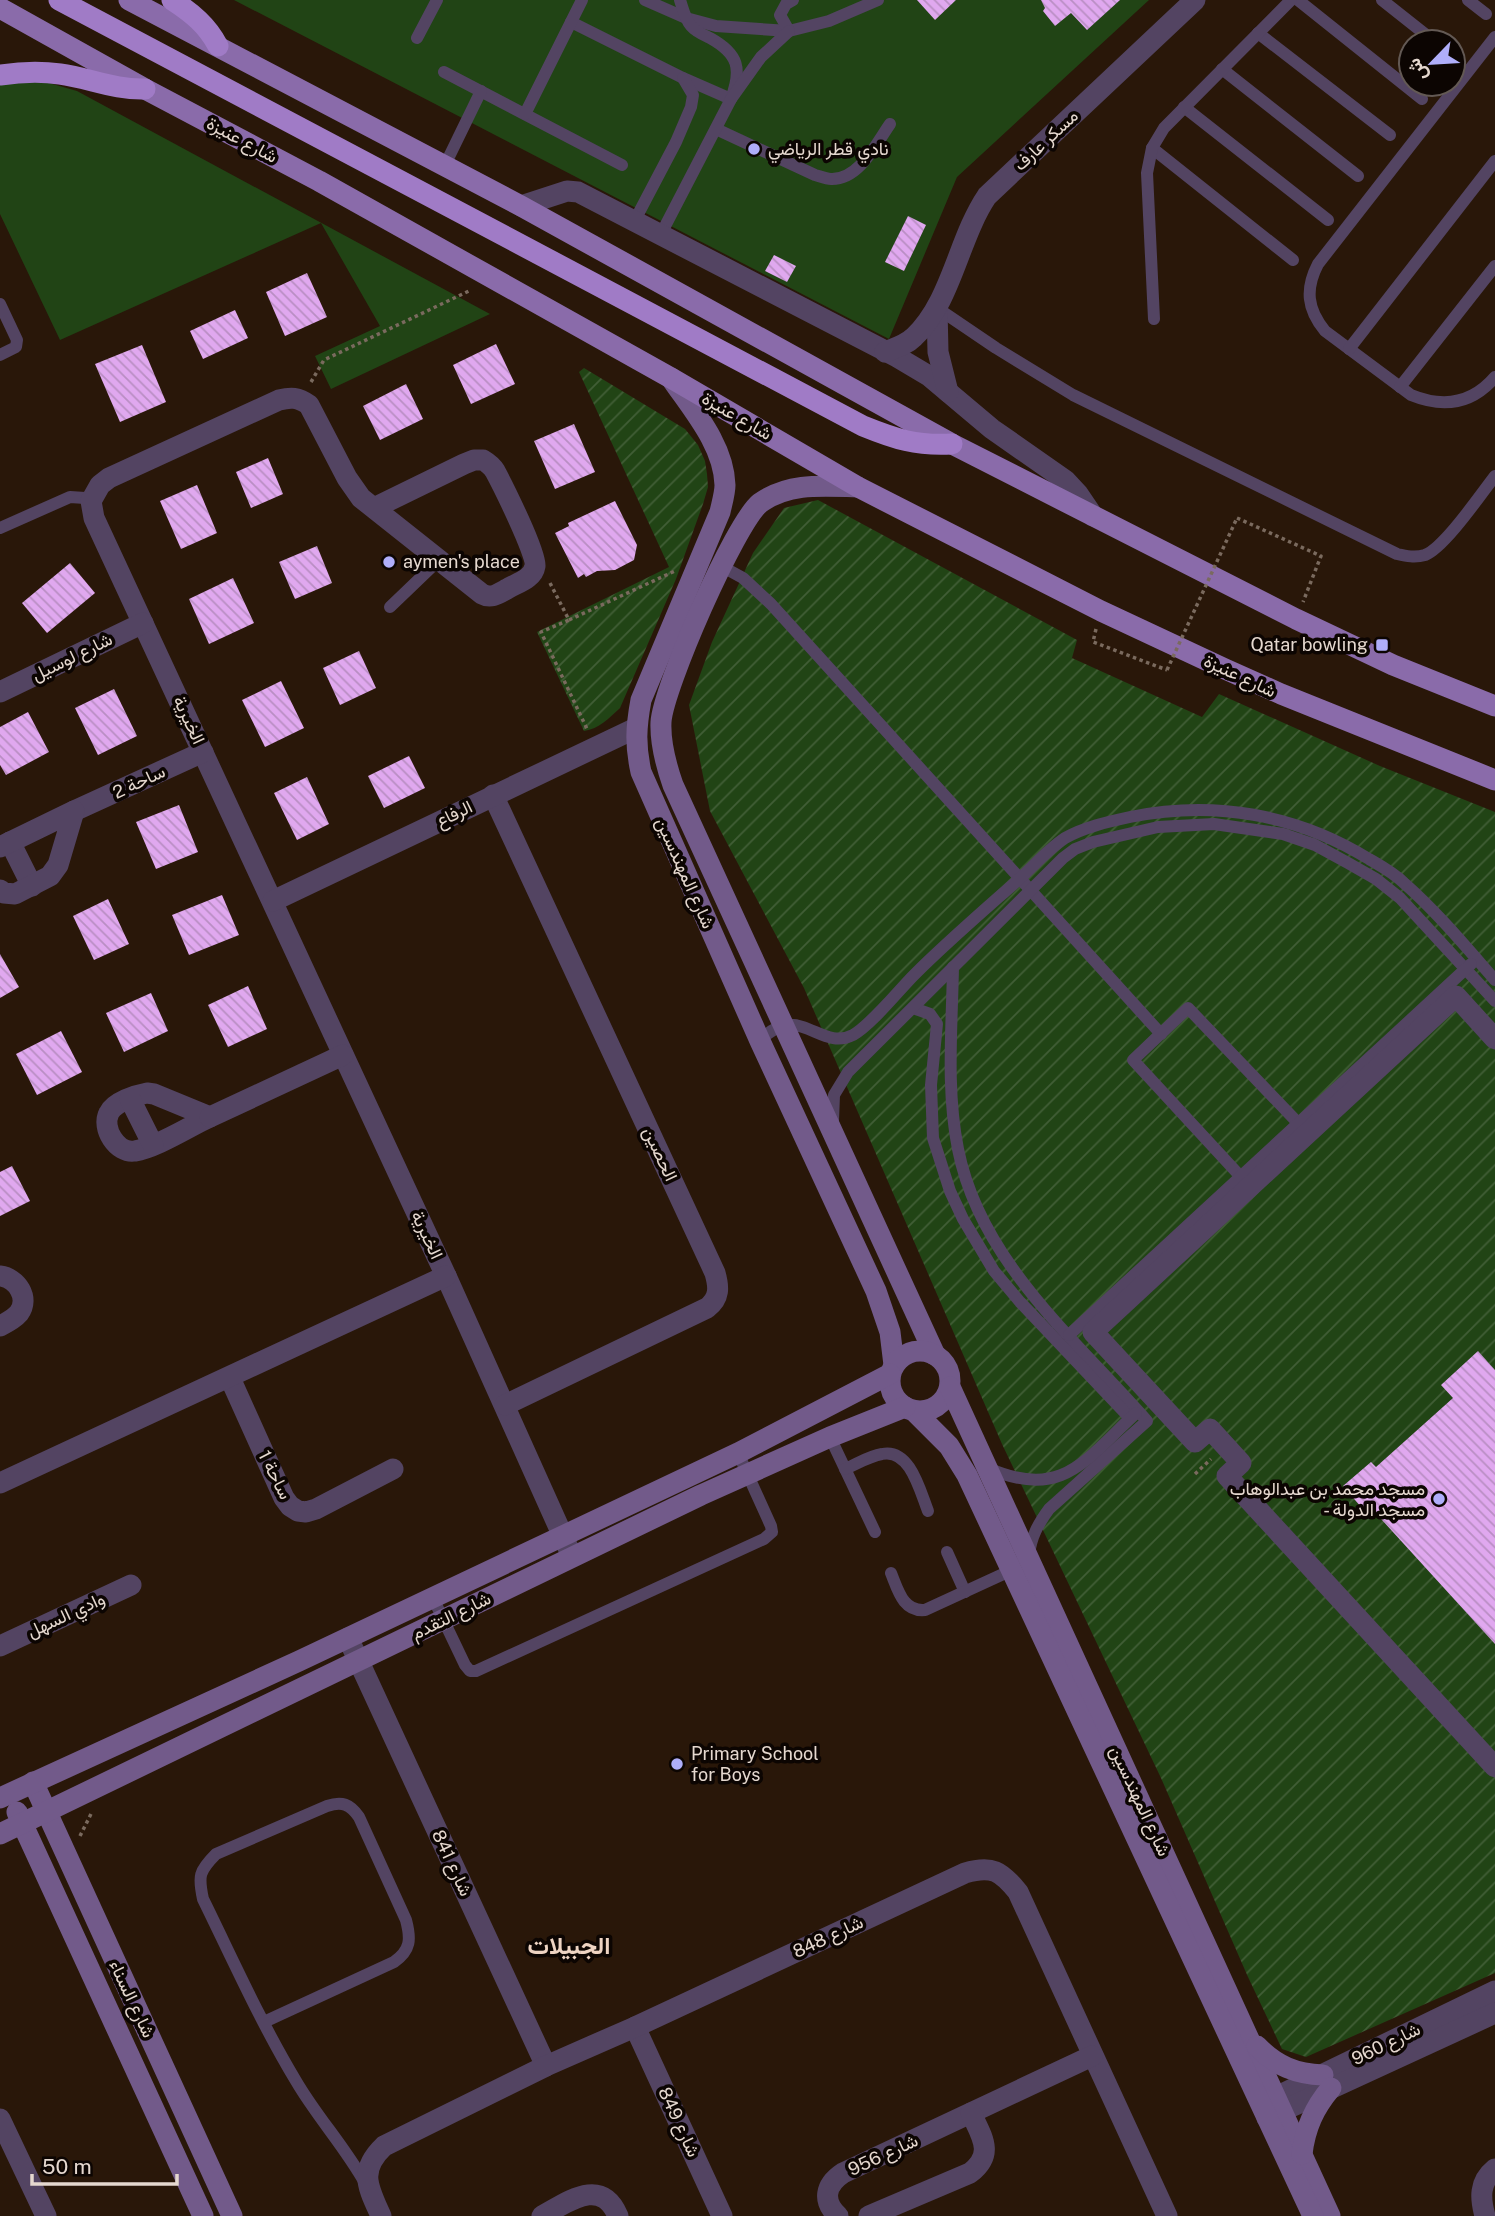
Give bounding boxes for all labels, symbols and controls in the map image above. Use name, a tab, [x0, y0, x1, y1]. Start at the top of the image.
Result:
north arrow	[1397, 28, 1467, 98]
text: ش	[1402, 55, 1432, 85]
street label: مسكر عارف	[1009, 105, 1083, 175]
street label: شارع عنيزة	[202, 112, 281, 169]
place label: نادي قطر الرياضي	[768, 138, 889, 164]
marker: نادي قطر الرياضي	[746, 141, 762, 157]
street label: شارع عنيزة	[698, 387, 776, 446]
place label: aymen's place	[403, 551, 520, 572]
marker: aymen's place	[381, 554, 397, 570]
street label: شارع لوسيل	[28, 628, 116, 687]
place label: Qatar bowling	[1250, 634, 1368, 655]
marker: Qatar bowling	[1374, 637, 1390, 653]
street label: شارع عنيزة	[1200, 650, 1280, 703]
street label: الخيرية	[168, 692, 210, 748]
street label: ساحة 2	[109, 760, 168, 803]
street label: الرفاع	[432, 796, 476, 833]
street label: شارع المهندسين	[650, 814, 719, 932]
street label: الحصين	[638, 1123, 682, 1185]
street label: الخيرية	[406, 1207, 448, 1263]
street label: ساحة 1	[254, 1447, 297, 1503]
place label: مسجد محمد بن عبدالوهاب - مسجد الدولة	[1230, 1478, 1425, 1521]
marker: مسجد محمد بن عبدالوهاب - مسجد الدولة	[1431, 1491, 1447, 1507]
street label: وادي السهل	[24, 1587, 110, 1646]
street label: شارع التقدم	[408, 1587, 495, 1646]
street label: شارع المهندسين	[1104, 1742, 1175, 1860]
place label: Primary School for Boys	[691, 1743, 819, 1785]
marker: Primary School for Boys	[669, 1756, 685, 1772]
street label: شارع 841	[426, 1826, 477, 1900]
street label: شارع 848	[789, 1911, 867, 1964]
district label: الجبيلات	[528, 1931, 611, 1960]
street label: شارع السناء	[104, 1957, 160, 2042]
street label: شارع 960	[1348, 2018, 1424, 2071]
street label: شارع 849	[652, 2083, 705, 2161]
street label: شارع 956	[845, 2129, 922, 2182]
scale bar	[32, 2142, 177, 2186]
text: 50 m	[42, 2154, 92, 2179]

